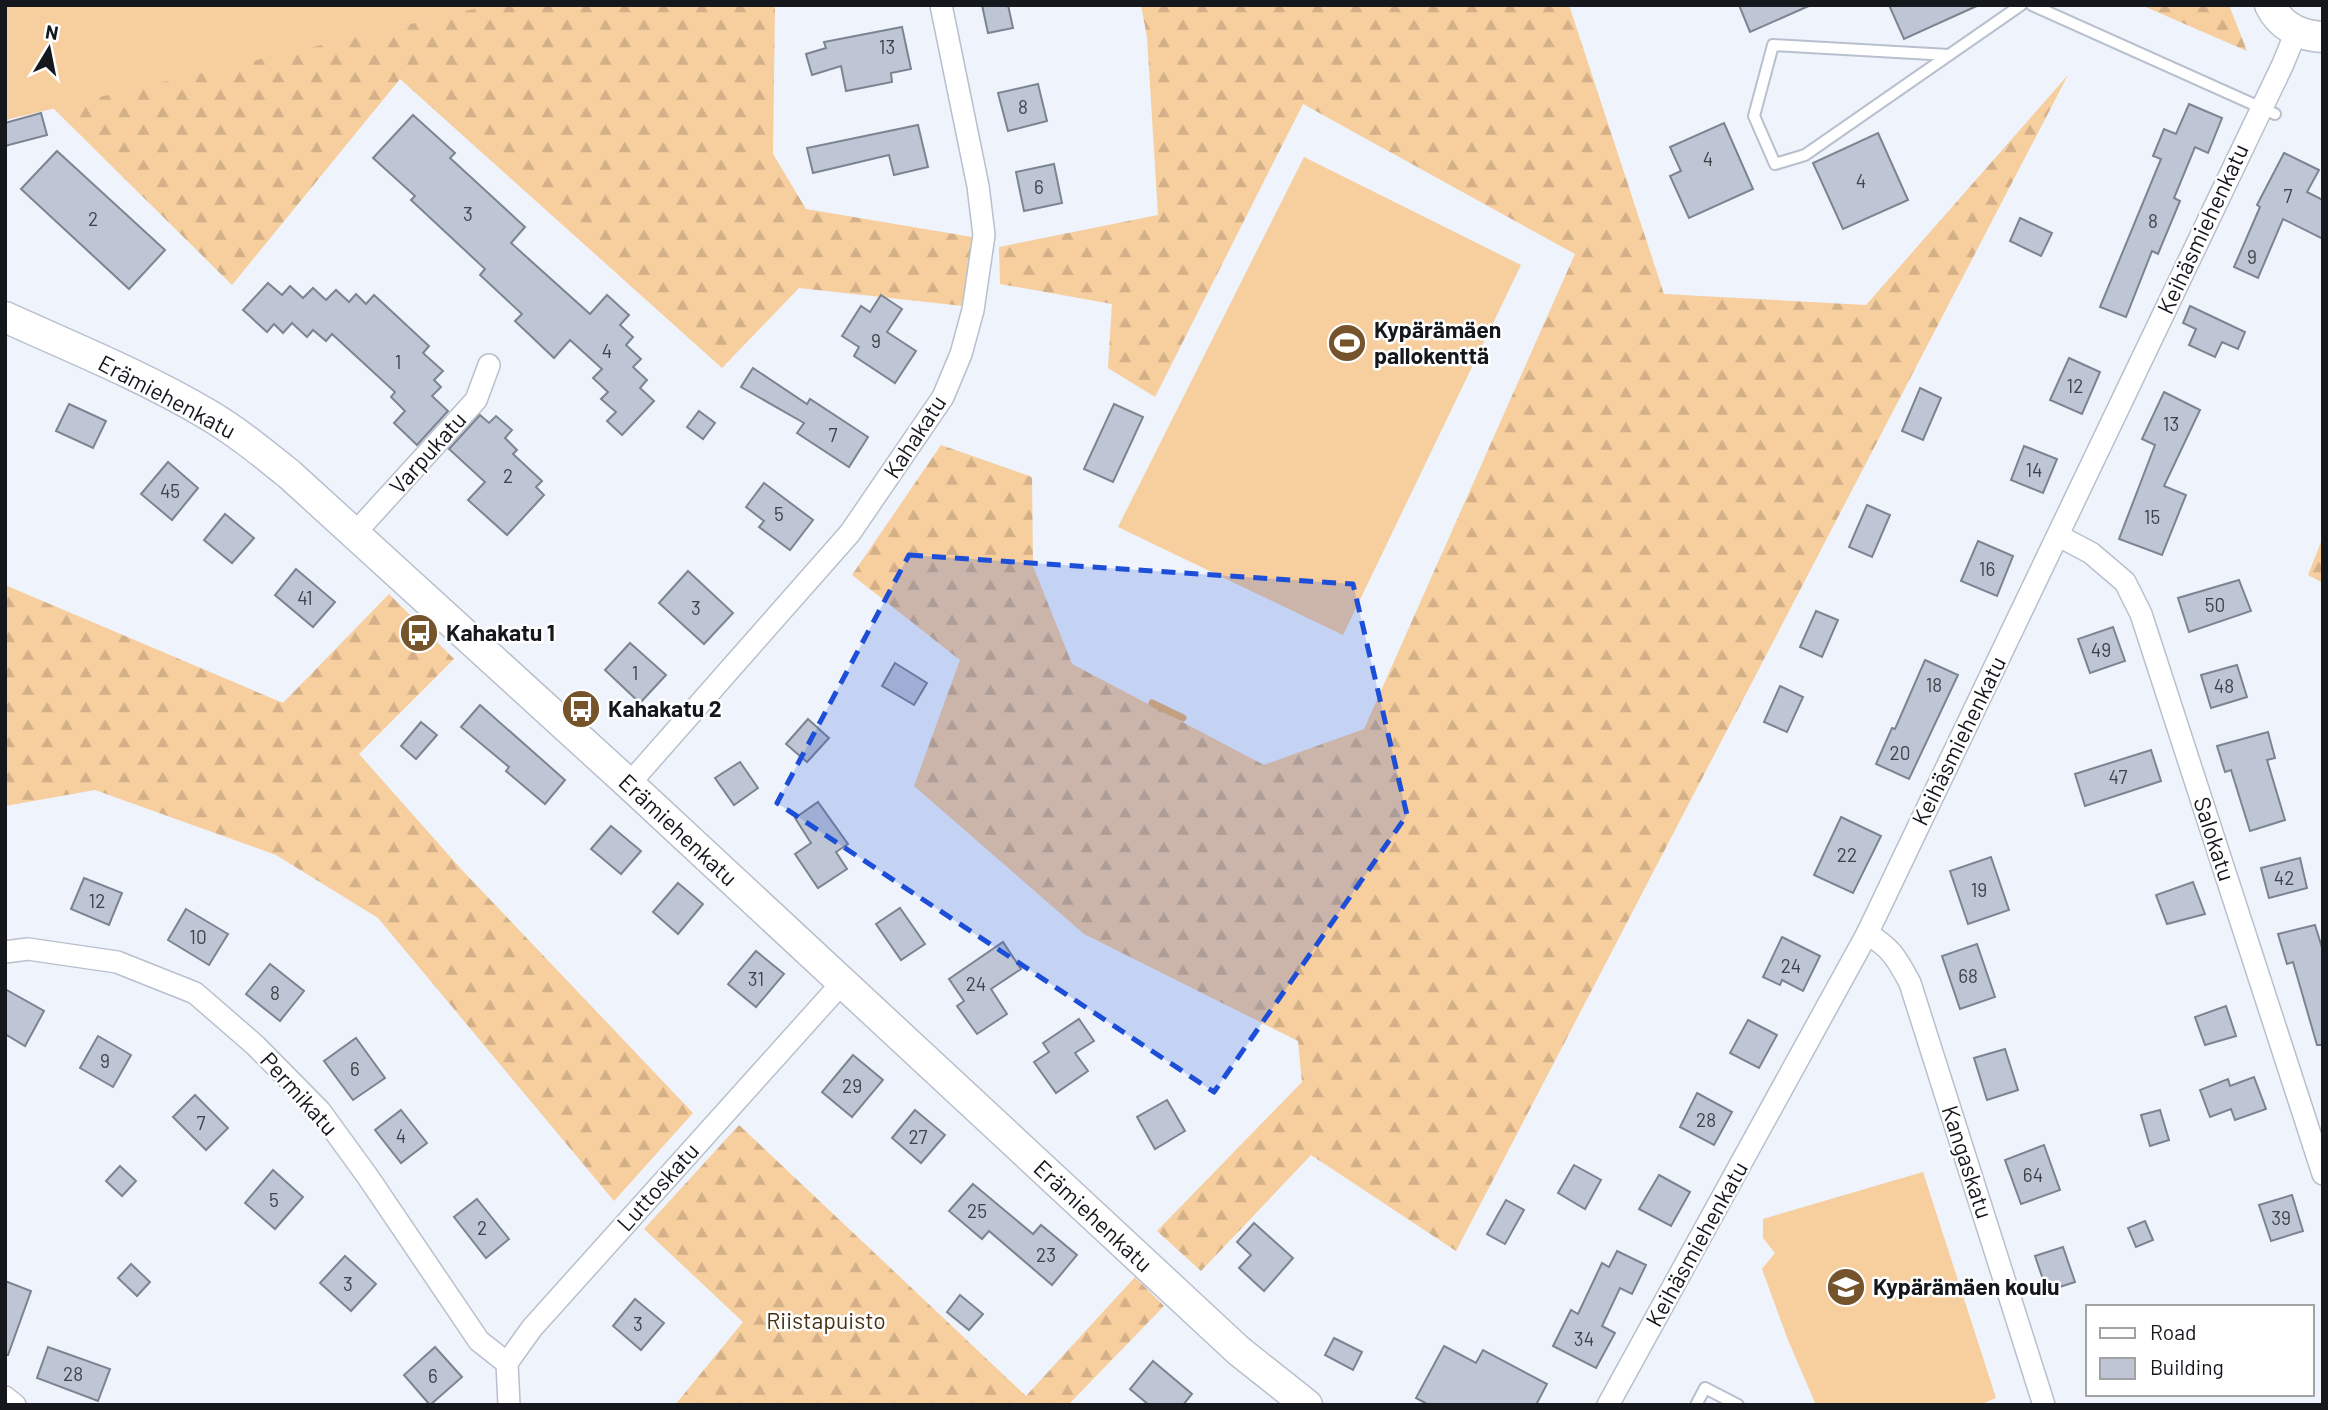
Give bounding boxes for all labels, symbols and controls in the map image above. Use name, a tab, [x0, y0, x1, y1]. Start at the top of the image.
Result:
north arrow	[14, 14, 84, 84]
text: N	[44, 19, 60, 44]
house number: 13	[879, 35, 895, 58]
house number: 8	[1018, 95, 1028, 118]
street label: Keihäsmiehenkatu	[2150, 139, 2254, 318]
house number: 4	[1703, 147, 1713, 170]
house number: 4	[1856, 169, 1866, 192]
house number: 6	[1034, 175, 1044, 198]
house number: 7	[2284, 184, 2293, 207]
house number: 3	[463, 202, 473, 225]
house number: 2	[88, 207, 98, 230]
house number: 8	[2148, 209, 2158, 232]
house number: 9	[2247, 245, 2257, 268]
place label: Kypärämäen pallokenttä	[1374, 315, 1501, 369]
sports icon: Kypärämäen pallokenttä	[1326, 322, 1368, 364]
house number: 9	[871, 329, 881, 352]
house number: 4	[602, 339, 612, 362]
street label: Erämiehenkatu	[94, 348, 241, 444]
house number: 1	[395, 350, 401, 373]
house number: 12	[2067, 374, 2083, 397]
street label: Kahakatu	[877, 390, 951, 483]
street label: Varpukatu	[383, 405, 472, 499]
house number: 13	[2163, 412, 2179, 435]
house number: 7	[829, 423, 838, 446]
house number: 14	[2025, 458, 2043, 481]
house number: 2	[503, 464, 513, 487]
house number: 45	[160, 479, 180, 502]
house number: 5	[774, 502, 784, 525]
house number: 15	[2144, 505, 2160, 528]
house number: 16	[1979, 557, 1995, 580]
house number: 41	[297, 586, 313, 609]
house number: 50	[2205, 593, 2225, 616]
house number: 3	[691, 596, 701, 619]
bus stop icon: Kahakatu 1	[398, 612, 440, 654]
place label: Kahakatu 1	[446, 618, 555, 646]
house number: 49	[2091, 638, 2111, 661]
street label: Keihäsmiehenkatu	[1905, 651, 2011, 830]
house number: 1	[632, 661, 638, 684]
house number: 18	[1926, 673, 1942, 696]
house number: 48	[2214, 674, 2234, 697]
bus stop icon: Kahakatu 2	[560, 688, 602, 730]
place label: Kahakatu 2	[608, 694, 722, 722]
house number: 20	[1890, 741, 1910, 764]
house number: 47	[2109, 765, 2127, 788]
street label: Erämiehenkatu	[614, 767, 744, 891]
street label: Salokatu	[2188, 793, 2242, 884]
house number: 22	[1837, 843, 1857, 866]
house number: 42	[2274, 866, 2294, 889]
house number: 19	[1971, 878, 1987, 901]
house number: 12	[89, 889, 105, 912]
house number: 10	[189, 925, 207, 948]
house number: 24	[1781, 954, 1801, 977]
house number: 68	[1958, 964, 1978, 987]
house number: 31	[748, 967, 764, 990]
house number: 24	[966, 972, 986, 995]
house number: 8	[270, 981, 280, 1004]
street label: Permikatu	[255, 1046, 344, 1141]
house number: 9	[100, 1049, 110, 1072]
house number: 6	[350, 1057, 360, 1080]
house number: 29	[842, 1074, 862, 1097]
street label: Kangaskatu	[1937, 1102, 1999, 1222]
house number: 28	[1696, 1108, 1716, 1131]
house number: 7	[197, 1111, 206, 1134]
house number: 4	[396, 1124, 406, 1147]
house number: 27	[908, 1125, 928, 1148]
street label: Luttoskatu	[610, 1136, 704, 1236]
street label: Erämiehenkatu	[1029, 1153, 1159, 1277]
street label: Keihäsmiehenkatu	[1639, 1156, 1753, 1331]
house number: 64	[2023, 1163, 2043, 1186]
house number: 5	[269, 1188, 279, 1211]
house number: 25	[967, 1199, 987, 1222]
house number: 39	[2271, 1206, 2291, 1229]
house number: 2	[477, 1216, 487, 1239]
house number: 23	[1036, 1243, 1056, 1266]
school or university icon: Kypärämäen koulu	[1825, 1266, 1867, 1308]
house number: 3	[343, 1272, 353, 1295]
place label: Kypärämäen koulu	[1873, 1272, 2060, 1300]
legend	[2086, 1305, 2314, 1396]
park label: Riistapuisto	[766, 1306, 886, 1334]
house number: 3	[633, 1312, 643, 1335]
text: Road	[2150, 1319, 2196, 1344]
house number: 34	[1574, 1327, 1594, 1350]
text: Building	[2150, 1354, 2224, 1379]
house number: 28	[63, 1362, 83, 1385]
house number: 6	[428, 1364, 438, 1387]

